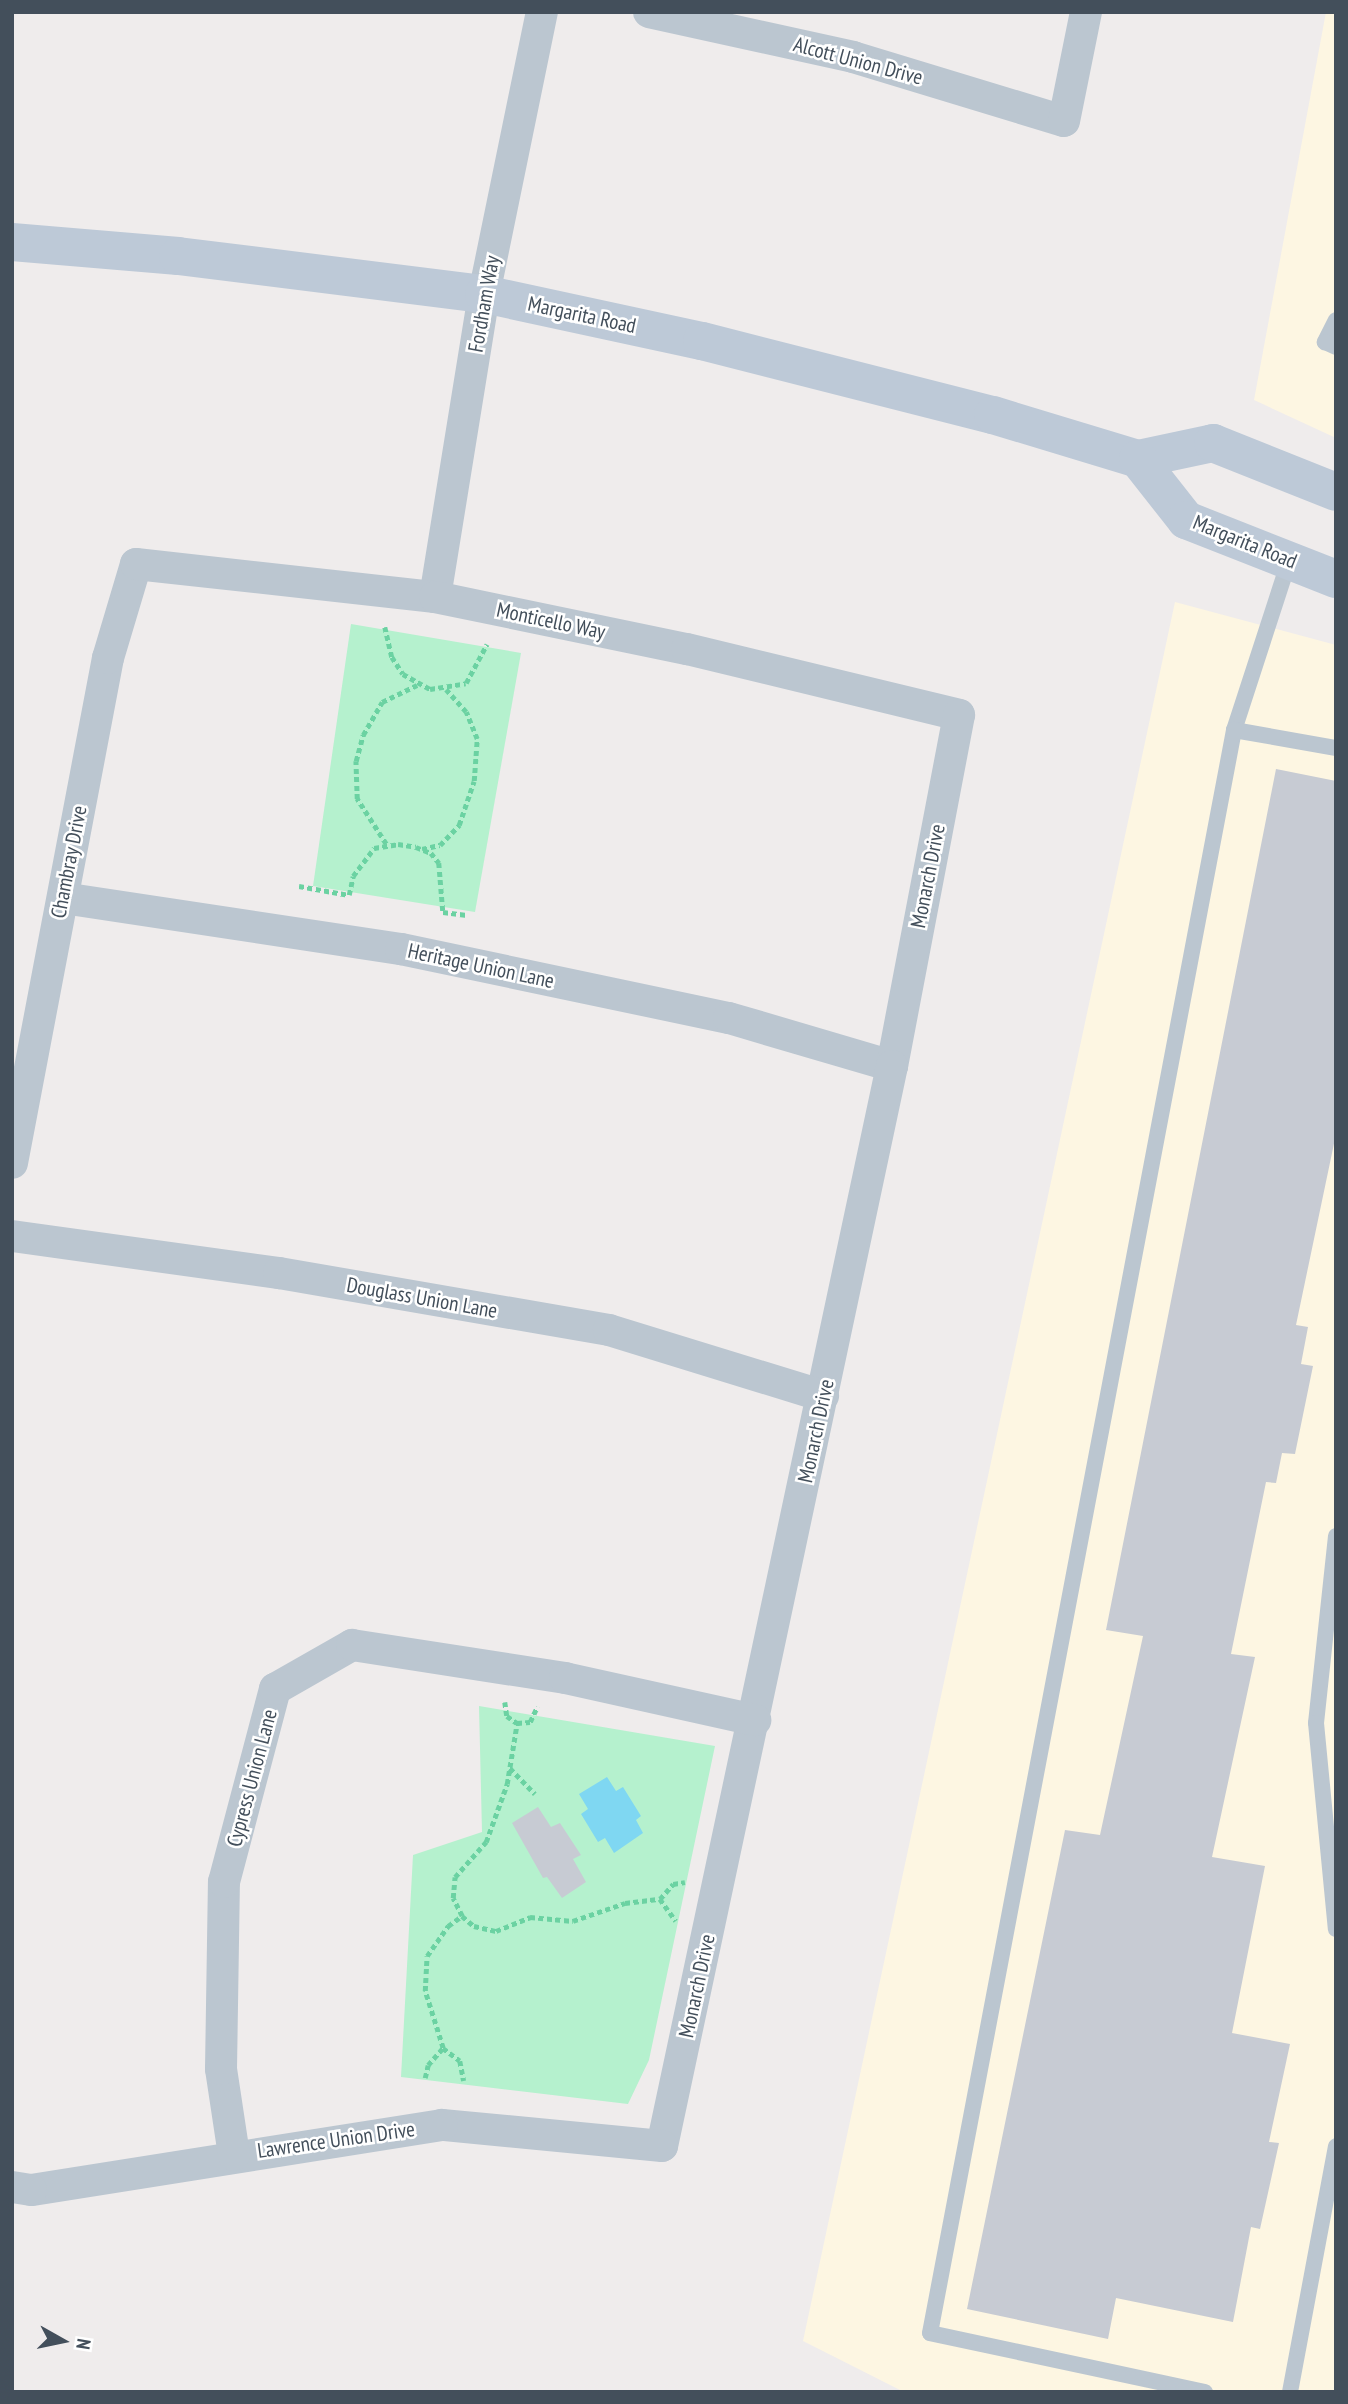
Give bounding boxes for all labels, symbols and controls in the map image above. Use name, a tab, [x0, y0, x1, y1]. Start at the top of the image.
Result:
street label: Alcott Union Drive	[791, 32, 925, 90]
street label: Fordham Way	[463, 254, 505, 354]
street label: Margarita Road	[526, 291, 638, 339]
street label: Margarita Road	[1189, 510, 1301, 574]
street label: Monticello Way	[494, 597, 608, 645]
street label: Chambray Drive	[46, 803, 92, 921]
street label: Monarch Drive	[906, 822, 950, 930]
street label: Heritage Union Lane	[406, 938, 556, 994]
street label: Douglass Union Lane	[345, 1272, 499, 1324]
street label: Monarch Drive	[793, 1377, 839, 1485]
street label: Cypress Union Lane	[222, 1707, 282, 1849]
street label: Monarch Drive	[674, 1932, 720, 2040]
street label: Lawrence Union Drive	[256, 2116, 416, 2164]
north arrow	[28, 2306, 98, 2376]
text: N	[71, 2337, 96, 2351]

